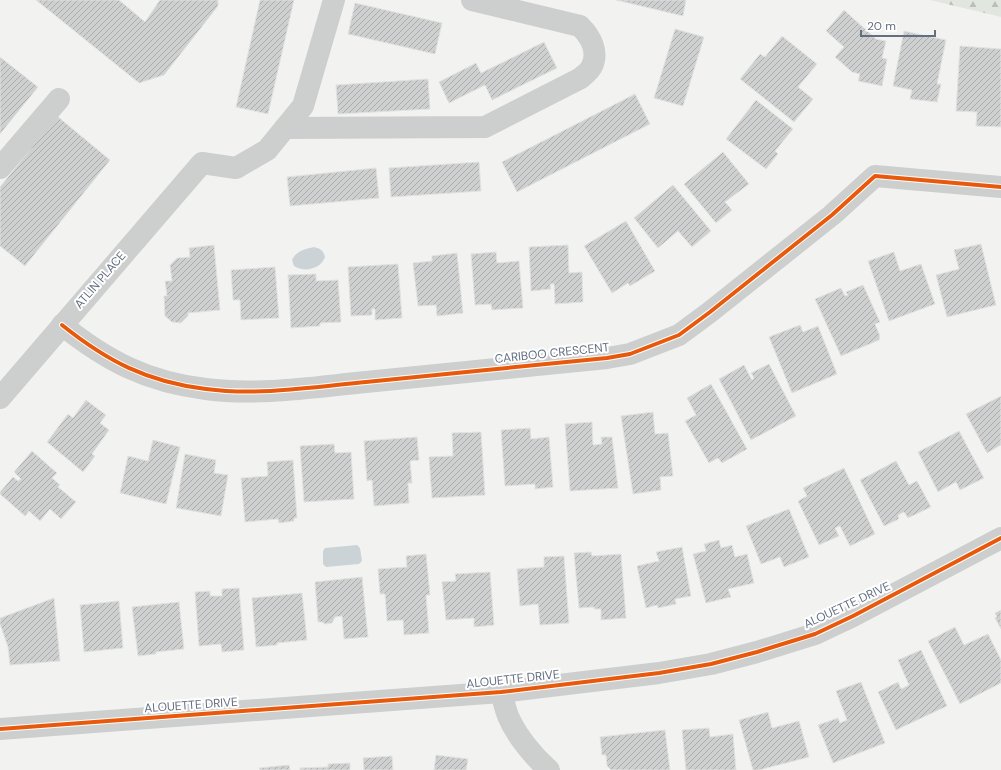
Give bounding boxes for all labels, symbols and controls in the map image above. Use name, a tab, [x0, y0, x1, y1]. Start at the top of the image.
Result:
scale bar	[861, 12, 935, 38]
text: 20 m	[867, 18, 896, 34]
street label: ATLIN PLACE	[71, 248, 129, 312]
street label: CARIBOO CRESCENT	[494, 339, 610, 367]
street label: ALOUETTE DRIVE	[801, 578, 893, 632]
street label: ALOUETTE DRIVE	[465, 666, 561, 692]
street label: ALOUETTE DRIVE	[144, 694, 239, 716]

